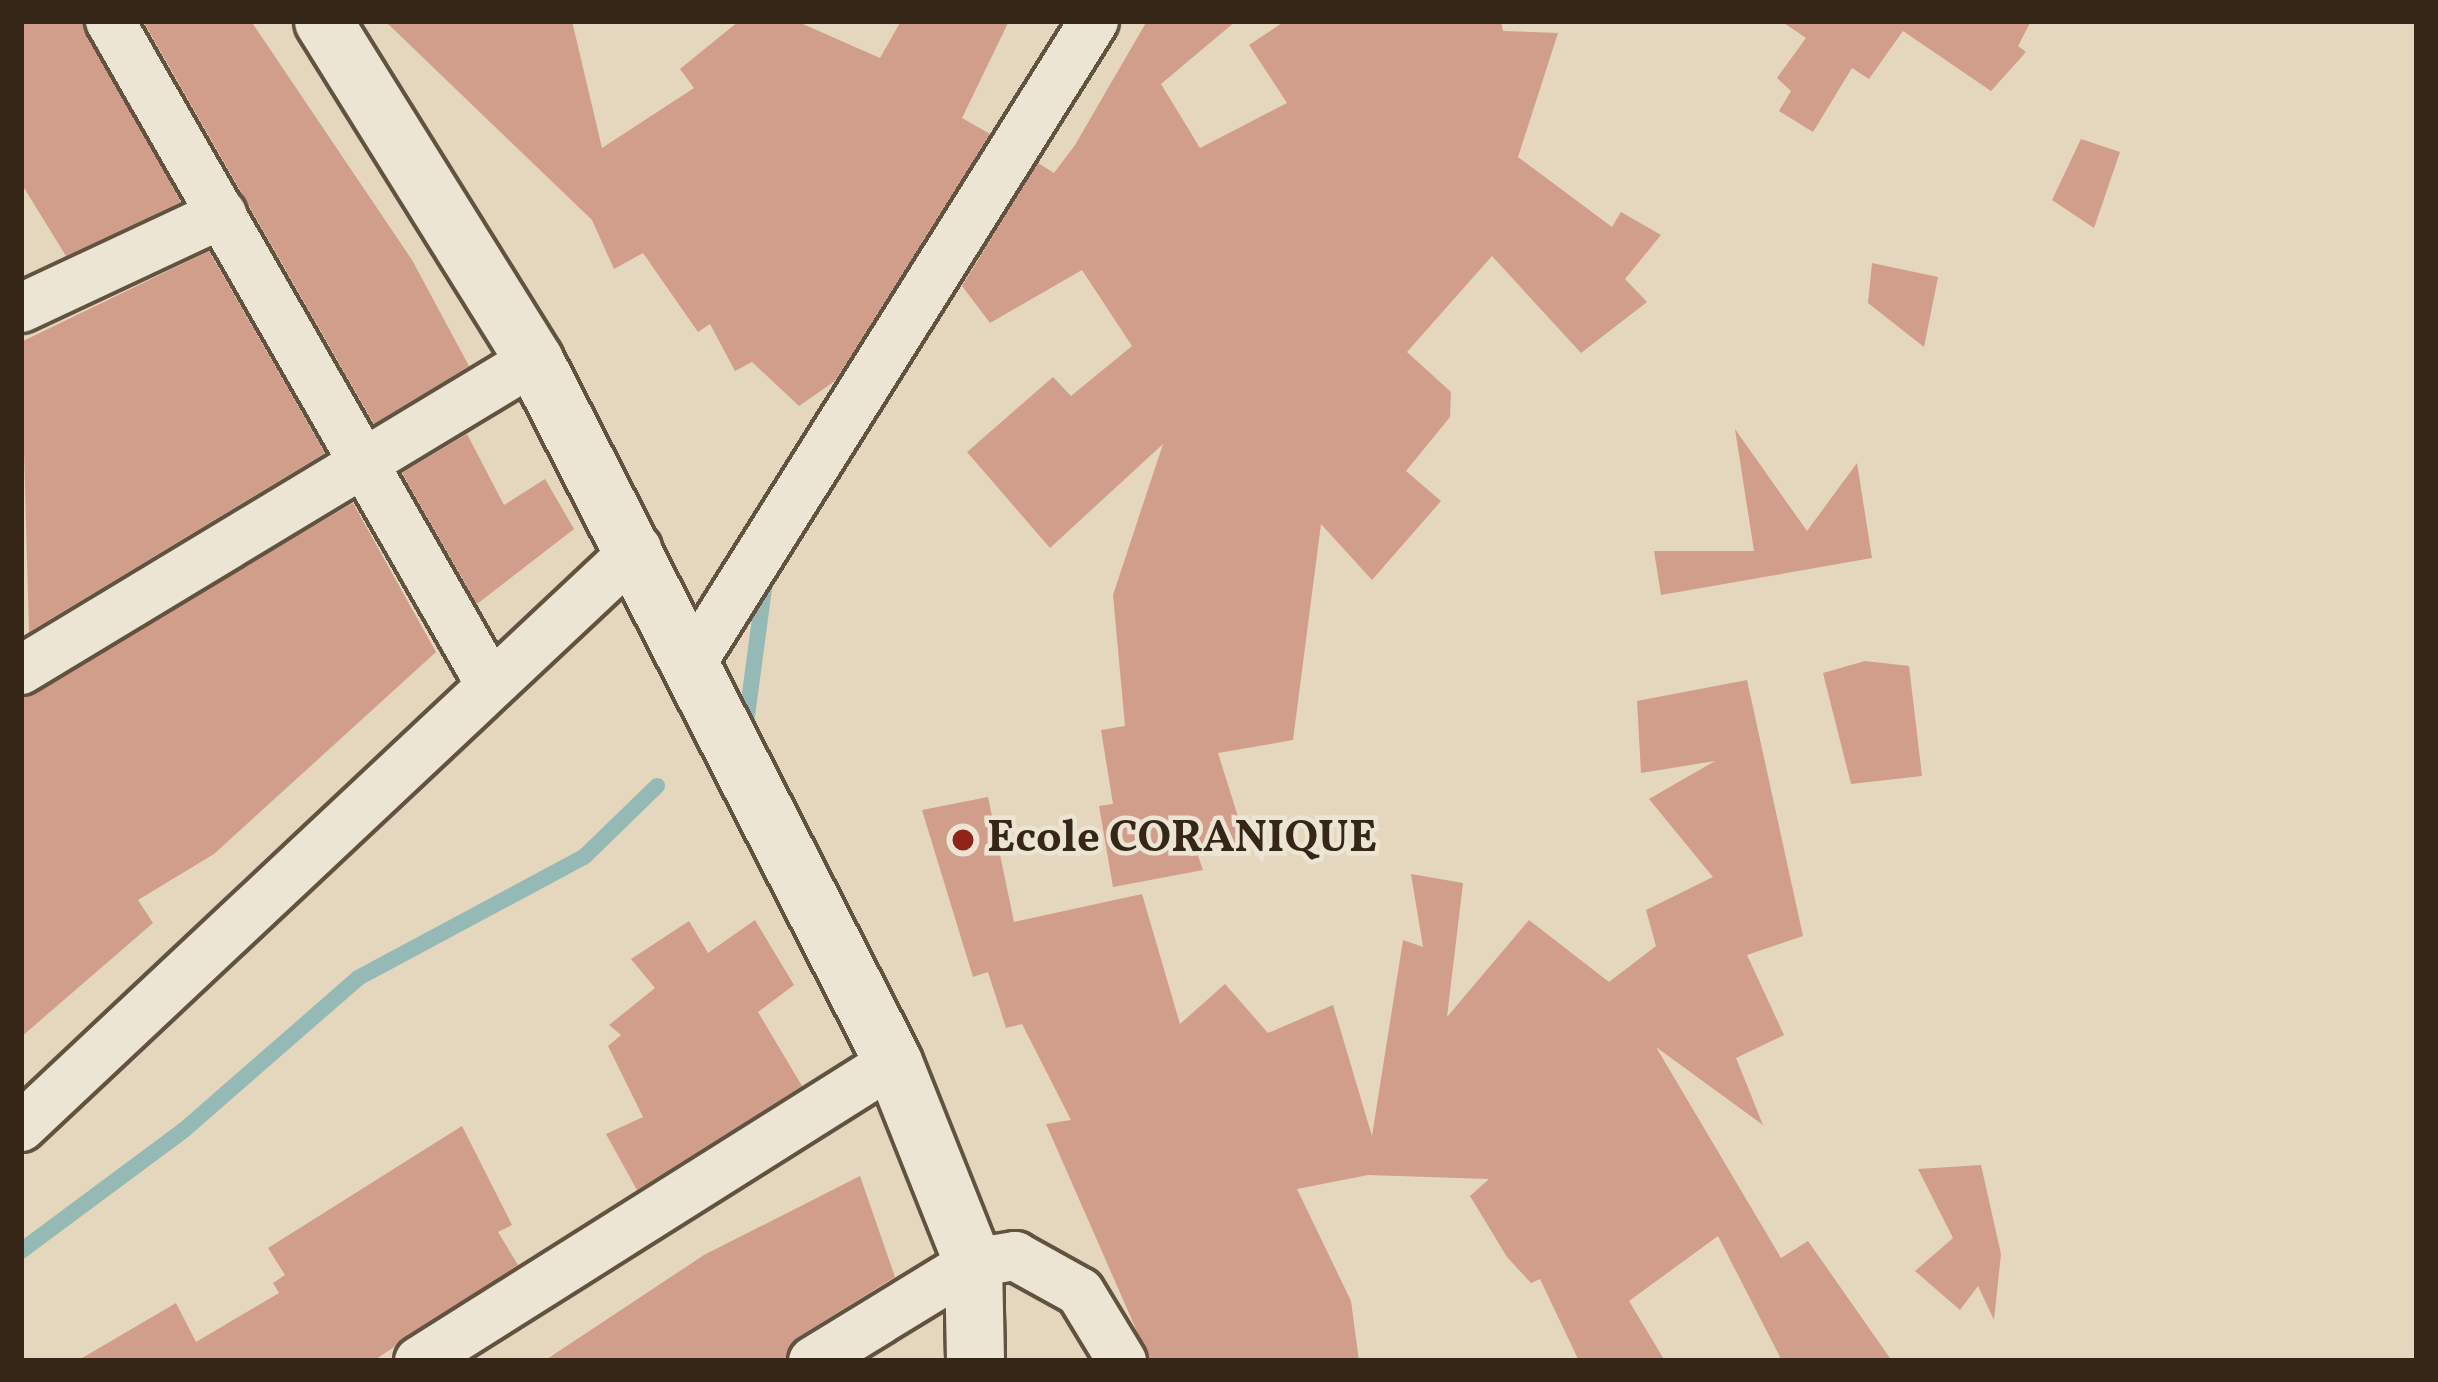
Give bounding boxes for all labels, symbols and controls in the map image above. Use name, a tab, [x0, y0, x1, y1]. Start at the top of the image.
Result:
place label: Ecole CORANIQUE	[987, 813, 1377, 867]
marker: Ecole CORANIQUE	[950, 827, 976, 853]

